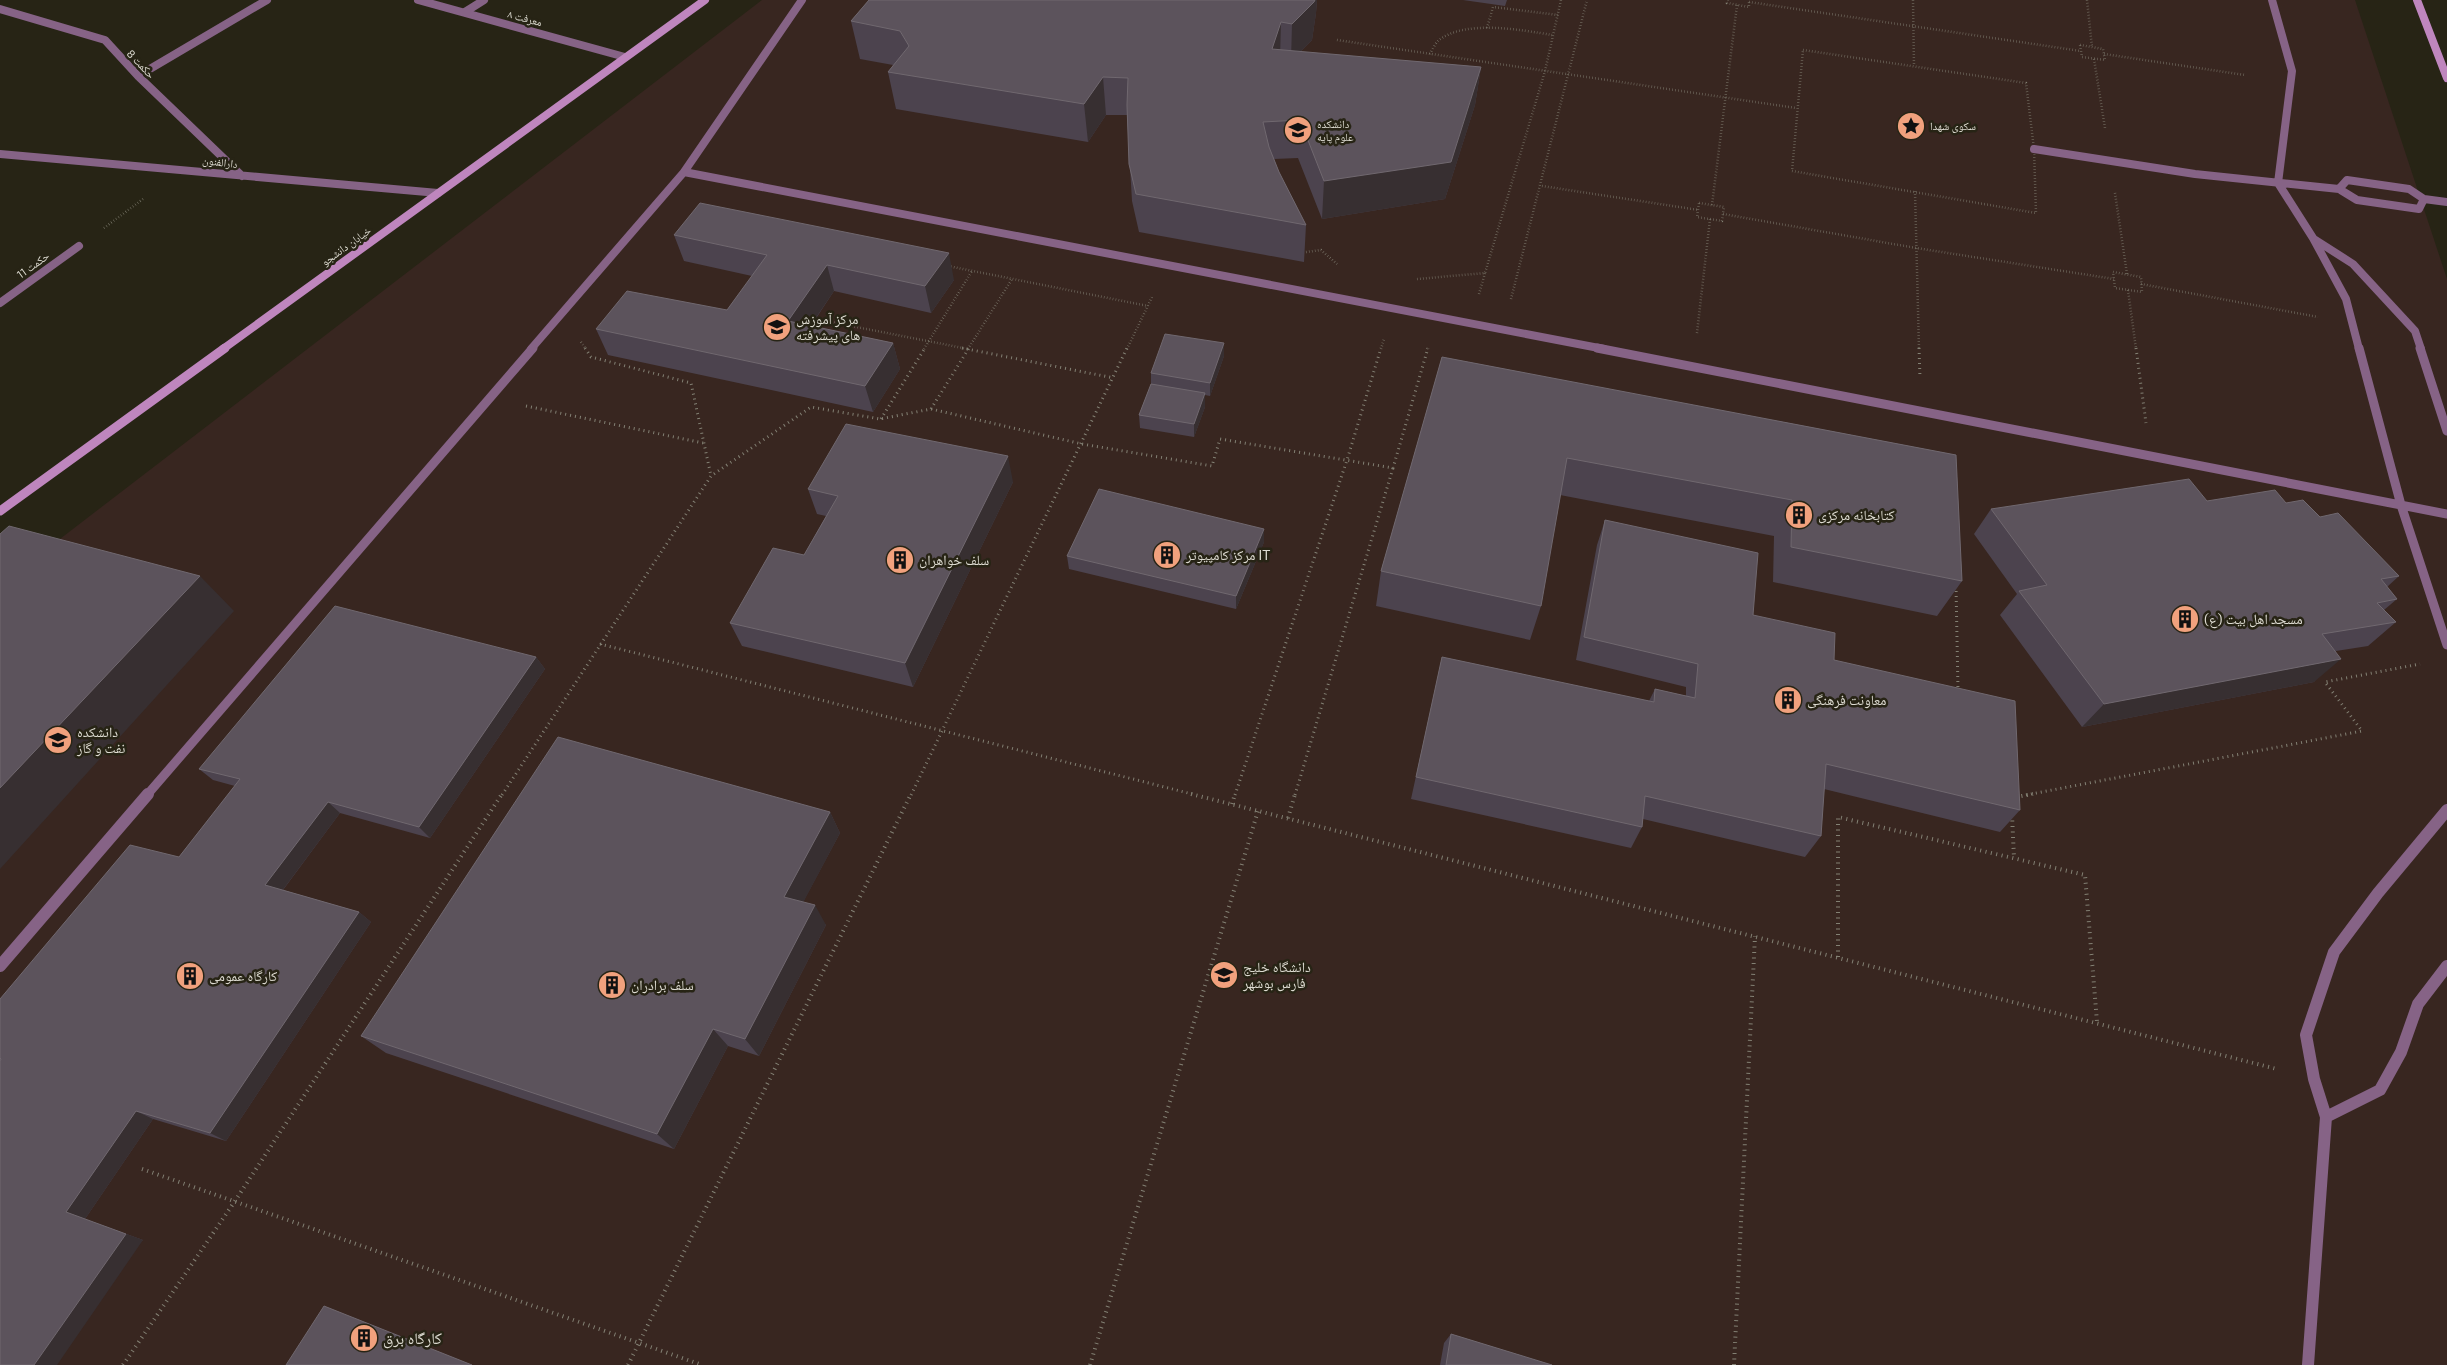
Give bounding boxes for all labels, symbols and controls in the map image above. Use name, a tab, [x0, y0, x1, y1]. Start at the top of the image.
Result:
street label: معرفت ۸	[507, 7, 544, 28]
street label: حکمت 8	[125, 47, 158, 81]
place icon: سکوی شهدا	[1896, 111, 1926, 141]
school or university icon: دانشکده علوم پایه	[1283, 115, 1313, 145]
place label: دانشکده علوم پایه	[1317, 117, 1354, 144]
place label: سکوی شهدا	[1930, 119, 1976, 133]
street label: دارالفنون	[202, 153, 239, 171]
street label: خیابان دانشجو	[318, 223, 374, 269]
street label: حکمت 11	[14, 249, 51, 281]
place label: مرکز آموزش های پیشرفته	[796, 310, 860, 344]
school or university icon: مرکز آموزش های پیشرفته	[762, 312, 792, 342]
building icon: کتابخانه مرکزی	[1784, 500, 1814, 530]
place label: کتابخانه مرکزی	[1818, 506, 1895, 524]
building icon: مرکز کامپیوتر IT	[1152, 540, 1182, 570]
building icon: سلف خواهران	[885, 545, 915, 575]
place label: مرکز کامپیوتر IT	[1185, 546, 1270, 564]
place label: سلف خواهران	[919, 551, 989, 569]
building icon: مسجد اهل بیت (ع)	[2170, 604, 2200, 634]
place label: مسجد اهل بیت (ع)	[2204, 610, 2303, 629]
building icon: معاونت فرهنگی	[1773, 685, 1803, 715]
place label: معاونت فرهنگی	[1807, 691, 1886, 709]
place label: دانشکده نفت و گاز	[76, 723, 125, 757]
school or university icon: دانشکده نفت و گاز	[43, 725, 73, 755]
place label: دانشگاه خلیج فارس بوشهر	[1242, 958, 1311, 992]
school or university icon: دانشگاه خلیج فارس بوشهر	[1209, 960, 1239, 990]
building icon: کارگاه عمومی	[175, 961, 205, 991]
place label: کارگاه عمومی	[209, 967, 278, 985]
building icon: سلف برادران	[597, 970, 627, 1000]
place label: سلف برادران	[631, 976, 694, 994]
building icon: کارگاه برق	[349, 1323, 379, 1353]
place label: کارگاه برق	[383, 1328, 442, 1349]

